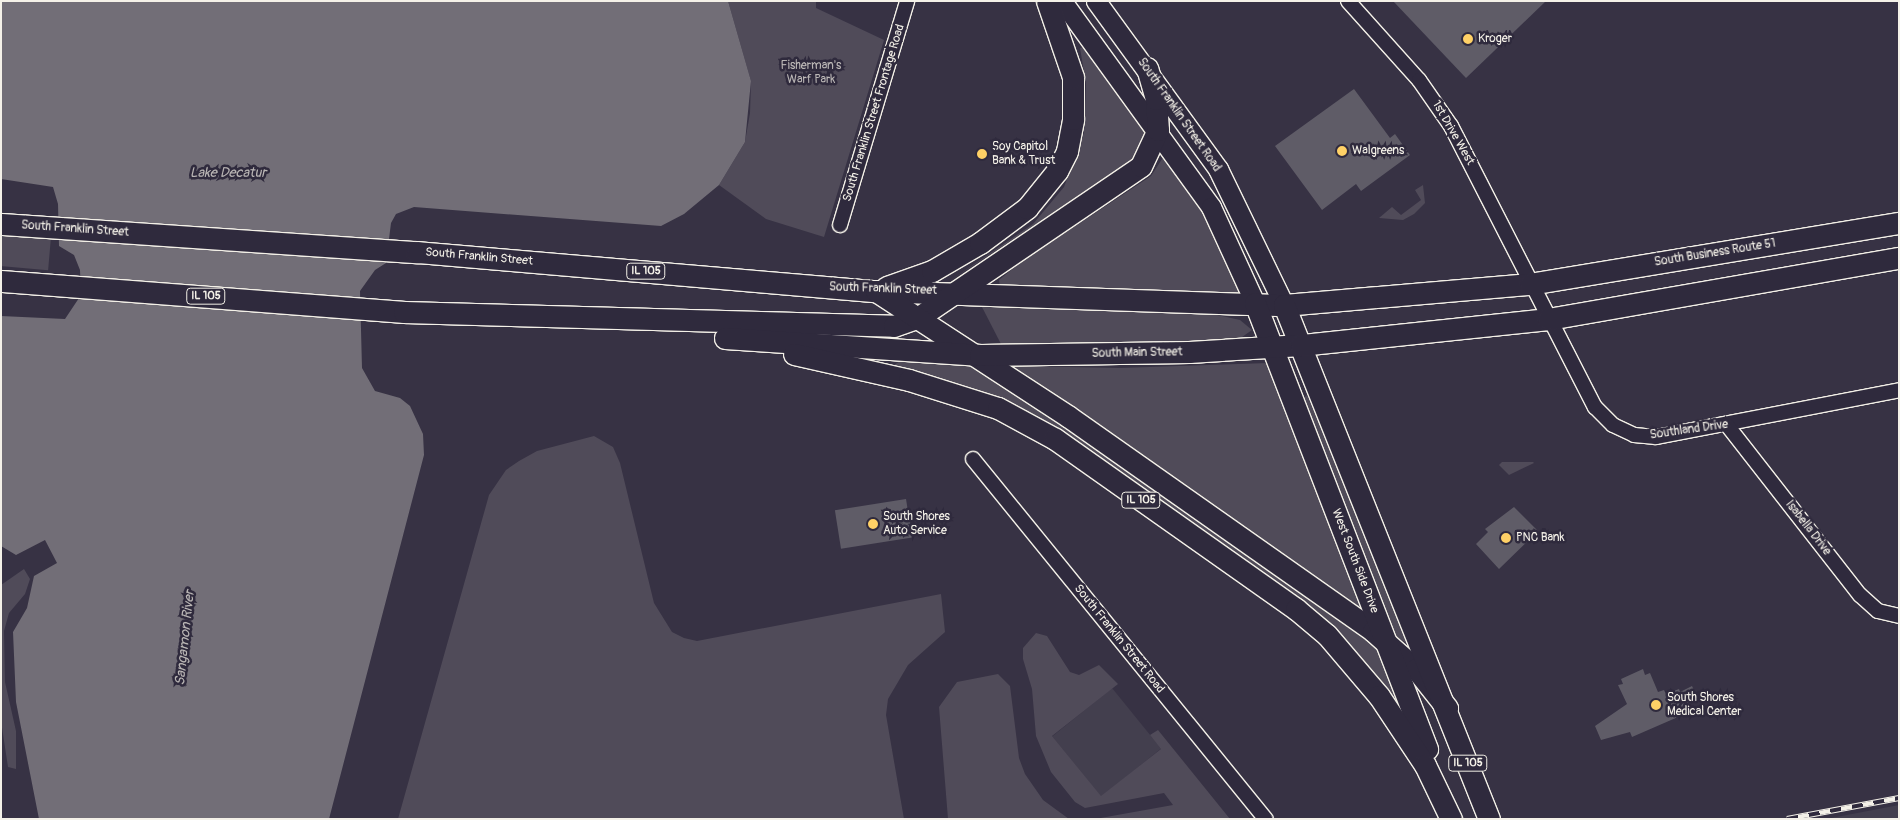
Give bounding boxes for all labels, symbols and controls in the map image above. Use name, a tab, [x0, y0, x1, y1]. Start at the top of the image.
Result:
street label: South Franklin Street Frontage Road	[840, 23, 908, 203]
place label: Kroger	[1478, 32, 1512, 46]
marker: Kroger	[1462, 33, 1474, 45]
street label: South Franklin Street Road	[1134, 55, 1224, 175]
park label: Fisherman's Warf Park	[781, 59, 841, 87]
street label: 1st Drive West	[1429, 98, 1477, 168]
place label: Soy Capitol Bank & Trust	[992, 140, 1055, 168]
place label: Walgreens	[1352, 144, 1404, 158]
marker: Walgreens	[1336, 145, 1348, 157]
marker: Soy Capitol Bank & Trust	[976, 148, 988, 160]
water label: Lake Decatur	[190, 165, 266, 181]
street label: South Franklin Street	[21, 218, 129, 240]
street label: South Business Route 51	[1653, 236, 1777, 270]
street label: South Franklin Street	[425, 245, 533, 269]
road number: IL 105	[626, 262, 666, 280]
street label: South Franklin Street	[829, 280, 937, 298]
road number: IL 105	[186, 288, 226, 304]
street label: South Main Street	[1092, 345, 1182, 361]
street label: Southland Drive	[1649, 417, 1729, 443]
road number: IL 105	[1121, 492, 1161, 508]
street label: Isabella Drive	[1782, 498, 1834, 558]
street label: West South Side Drive	[1328, 507, 1382, 615]
place label: South Shores Auto Service	[883, 510, 950, 538]
marker: South Shores Auto Service	[867, 518, 879, 530]
place label: PNC Bank	[1516, 531, 1565, 545]
marker: PNC Bank	[1500, 532, 1512, 544]
street label: South Franklin Street Road	[1071, 582, 1167, 696]
water label: Sangamon River	[172, 590, 198, 686]
place label: South Shores Medical Center	[1667, 691, 1741, 719]
marker: South Shores Medical Center	[1649, 698, 1663, 712]
road number: IL 105	[1448, 754, 1488, 771]

